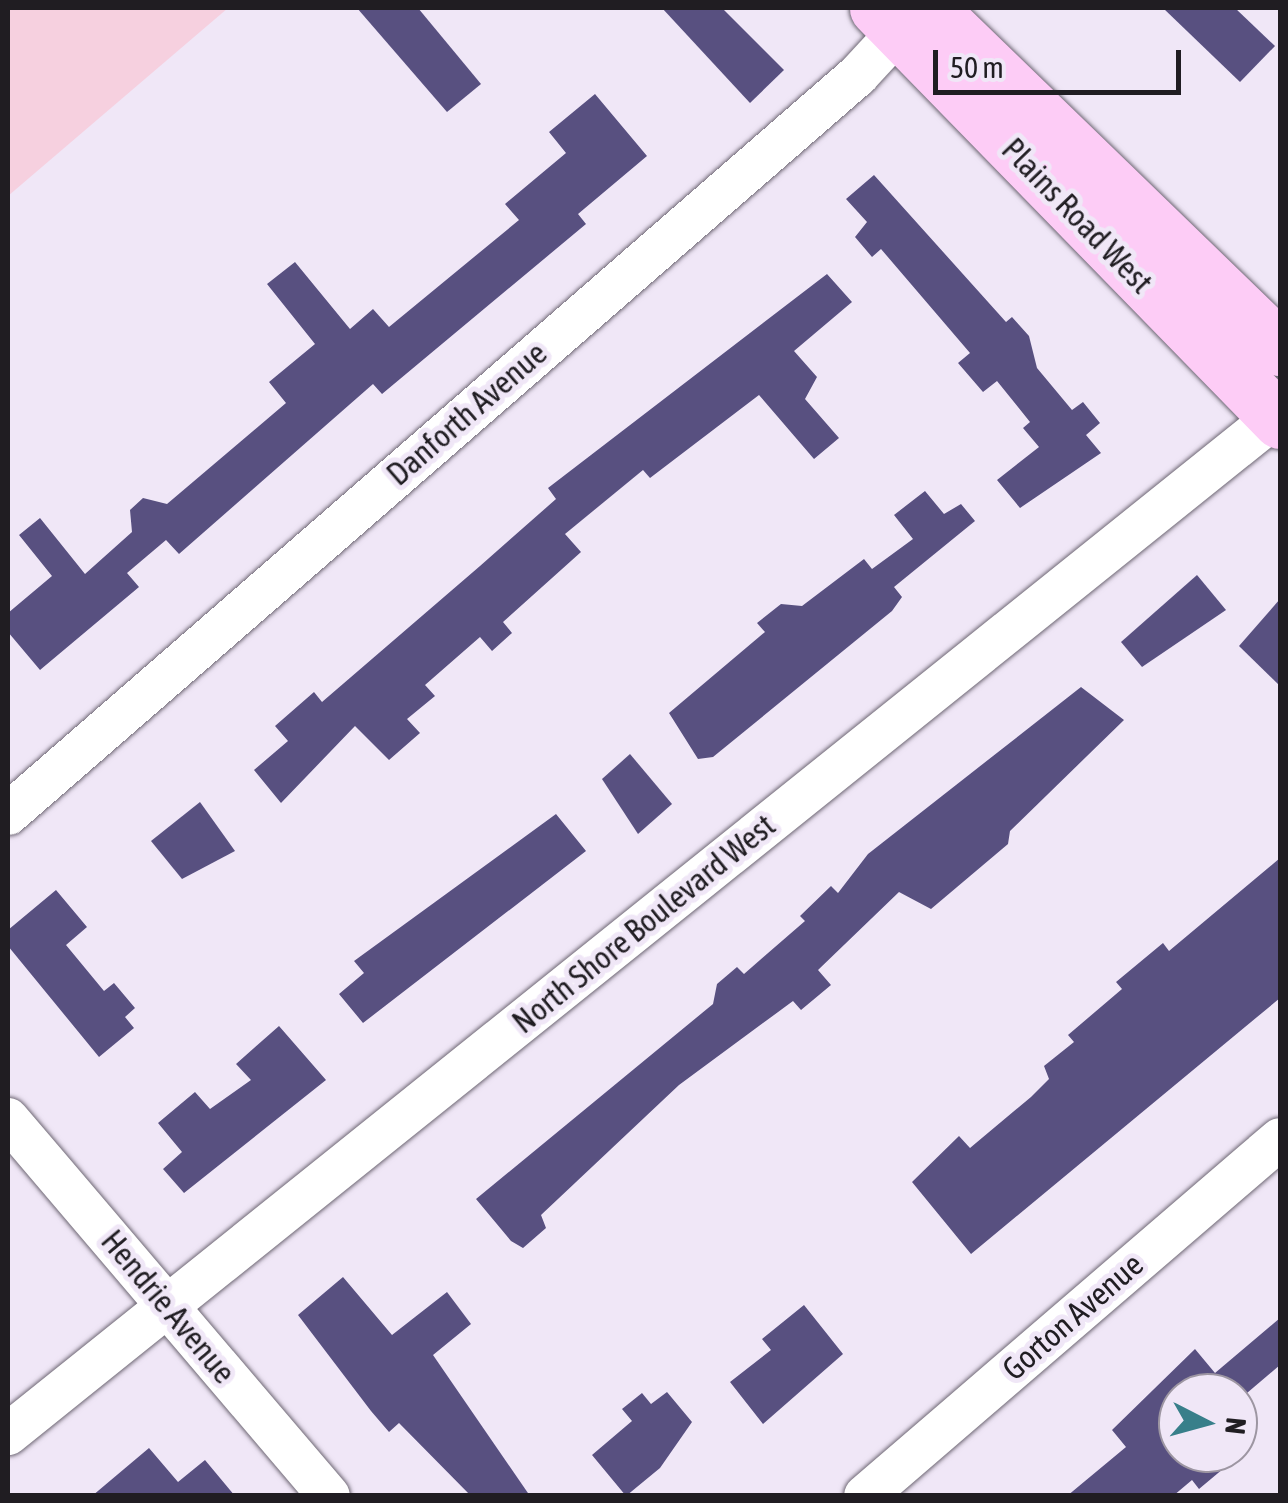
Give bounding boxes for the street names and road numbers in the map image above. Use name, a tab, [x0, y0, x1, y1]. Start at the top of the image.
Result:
street label: Plains Road West	[994, 131, 1160, 301]
street label: Danforth Avenue	[379, 334, 555, 494]
street label: North Shore Boulevard West	[505, 806, 783, 1042]
street label: Hendrie Avenue	[93, 1223, 243, 1391]
street label: Gorton Avenue	[995, 1246, 1151, 1388]

